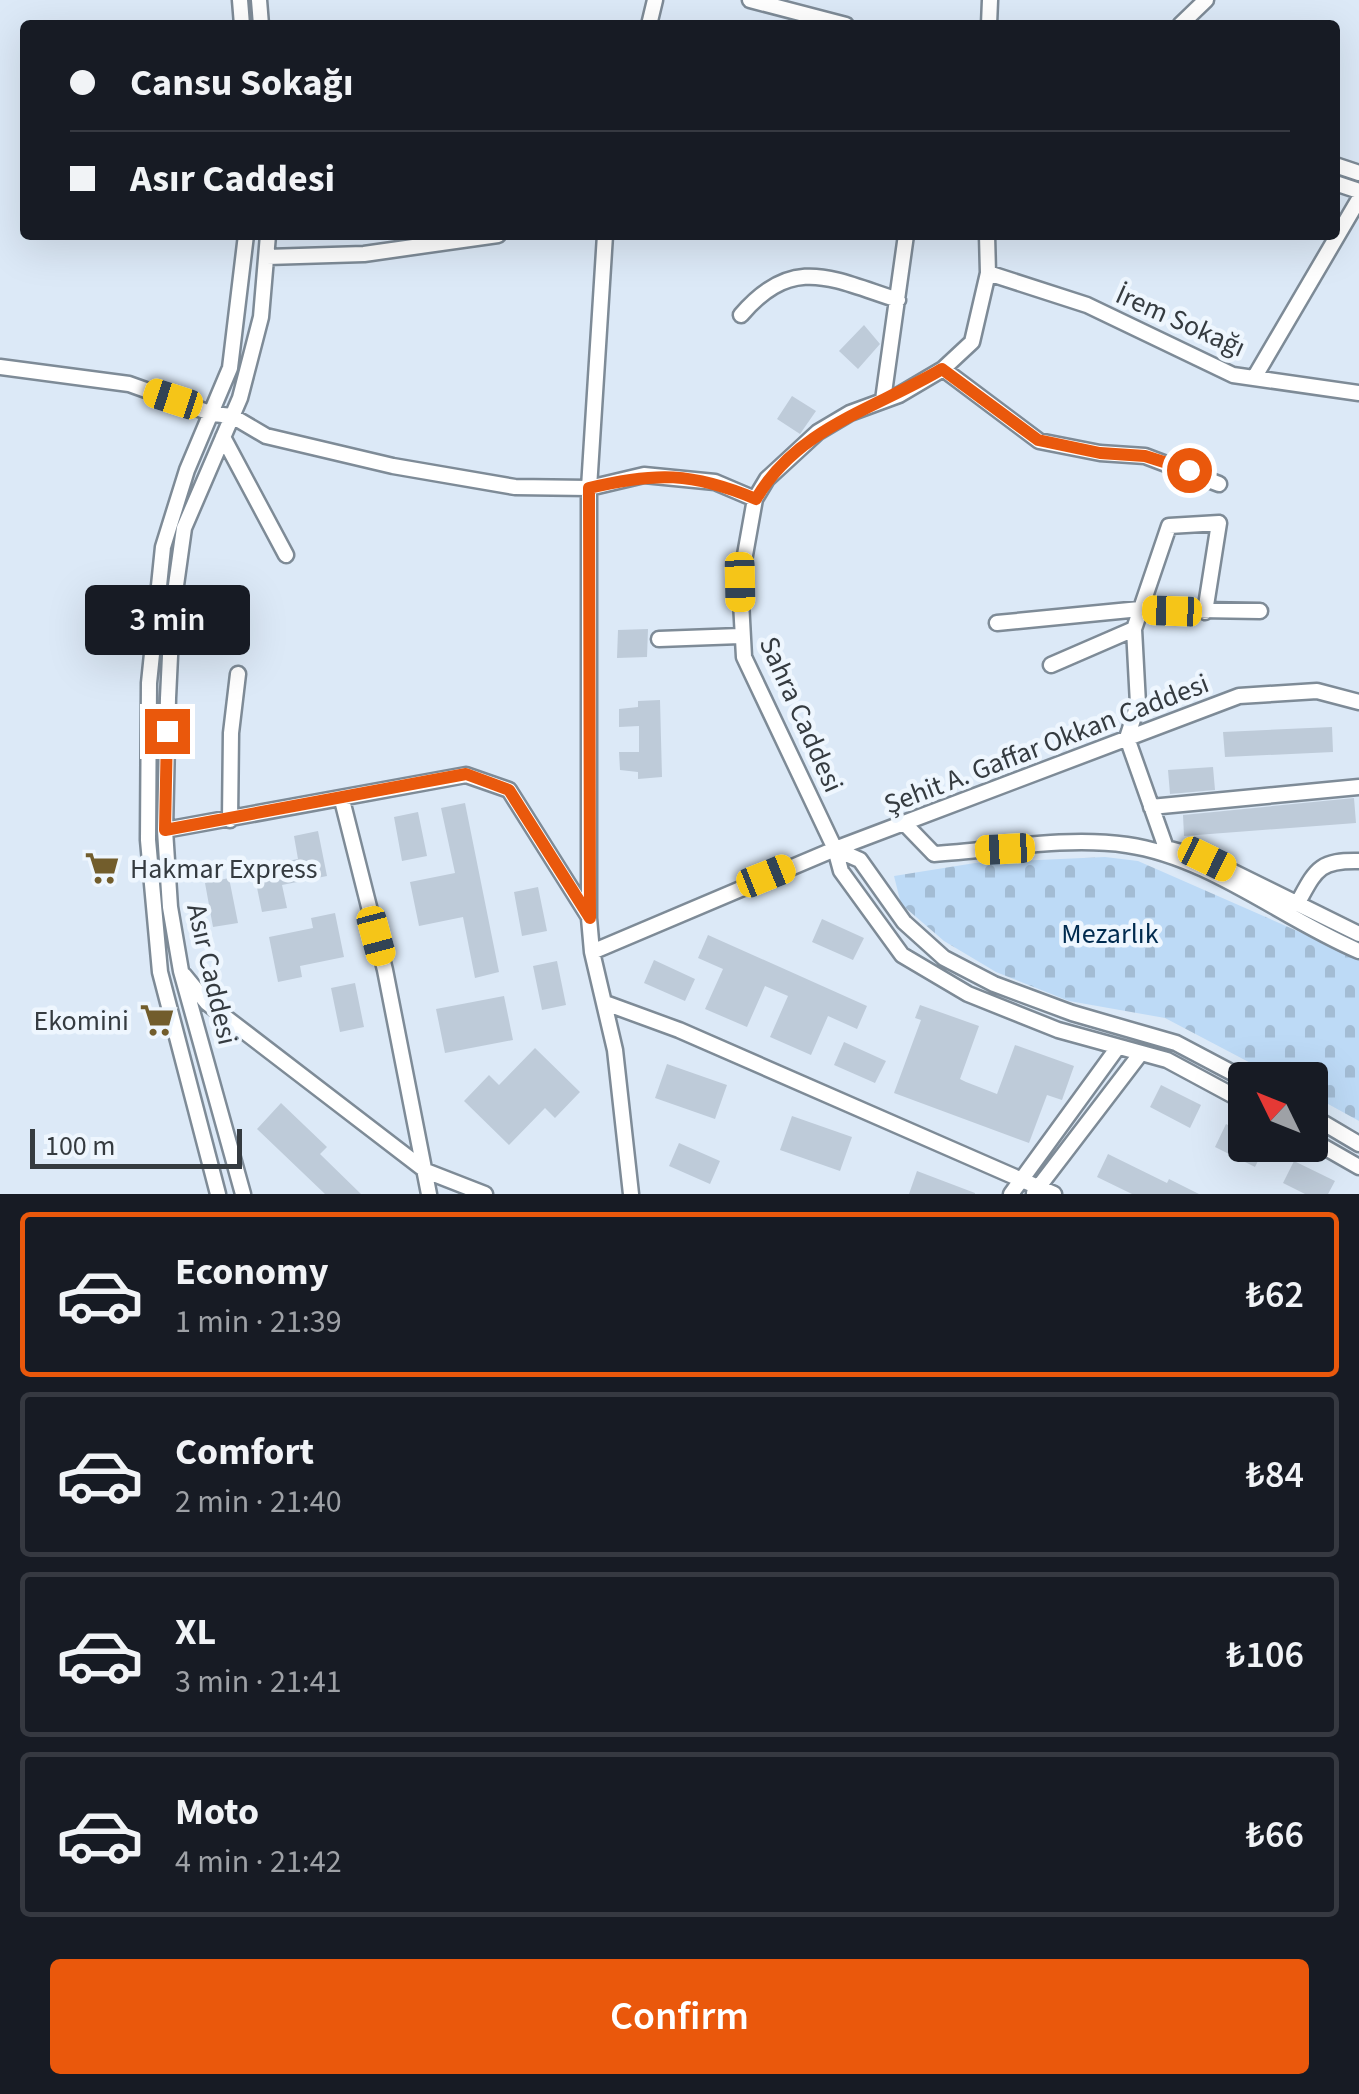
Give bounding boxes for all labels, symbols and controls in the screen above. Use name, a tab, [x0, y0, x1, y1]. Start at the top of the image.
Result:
text: Cansu Sokağı	[130, 56, 353, 110]
text: Asır Caddesi	[130, 152, 335, 206]
street label: İrem Sokağı	[1109, 275, 1252, 367]
car	[140, 375, 206, 423]
route start	[1167, 448, 1212, 493]
car	[724, 552, 756, 612]
callout: 3 min	[84, 586, 250, 656]
car	[1141, 595, 1203, 627]
text: 3 min	[129, 597, 206, 643]
street label: Sahra Caddesi	[749, 630, 853, 799]
street label: Şehit A. Gaffar Okkan Caddesi	[878, 663, 1215, 824]
route end	[145, 709, 190, 754]
car	[974, 832, 1036, 866]
car	[1173, 832, 1241, 886]
supermarket icon: Hakmar Express	[83, 849, 121, 887]
place label: Hakmar Express	[130, 849, 318, 889]
car	[733, 851, 799, 901]
street label: Asır Caddesi	[176, 900, 248, 1049]
car	[354, 903, 398, 969]
park label: Mezarlık	[1061, 914, 1159, 954]
place label: Ekomini	[33, 1001, 129, 1041]
supermarket icon: Ekomini	[138, 1001, 176, 1039]
north arrow	[1228, 1062, 1328, 1162]
map controls	[1228, 1062, 1328, 1162]
scale bar	[30, 1124, 242, 1168]
text: 100 m	[45, 1126, 116, 1166]
text: Economy	[175, 1245, 328, 1299]
icon: car	[55, 1250, 145, 1340]
text: ₺62	[1246, 1268, 1304, 1322]
text: 1 min · 21:39	[175, 1299, 342, 1345]
text: Comfort	[175, 1425, 314, 1479]
icon: car	[55, 1430, 145, 1520]
text: ₺84	[1246, 1448, 1304, 1502]
text: 2 min · 21:40	[175, 1479, 342, 1525]
text: XL	[175, 1605, 216, 1659]
icon: car	[55, 1610, 145, 1700]
text: ₺106	[1226, 1628, 1304, 1682]
text: 3 min · 21:41	[175, 1659, 342, 1705]
text: Moto	[175, 1785, 259, 1839]
icon: car	[55, 1790, 145, 1880]
text: ₺66	[1246, 1808, 1304, 1862]
text: 4 min · 21:42	[175, 1839, 342, 1885]
button: Confirm	[50, 1959, 1309, 2074]

